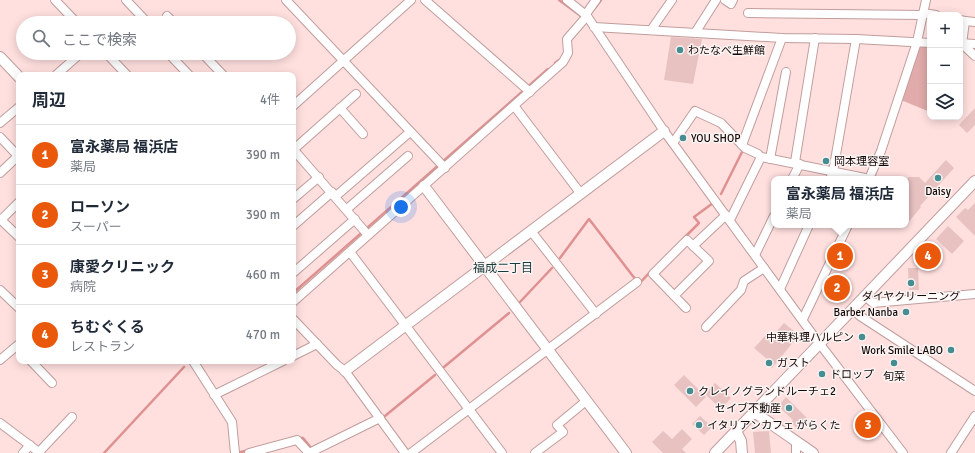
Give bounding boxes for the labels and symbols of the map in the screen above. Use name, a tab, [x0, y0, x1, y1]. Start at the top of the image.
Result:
place label: わたなべ生鮮館	[688, 44, 765, 57]
marker: わたなべ生鮮館	[675, 45, 685, 55]
place label: YOU SHOP	[691, 132, 740, 145]
marker: YOU SHOP	[678, 133, 688, 143]
place label: 岡本理容室	[834, 155, 889, 168]
marker: 岡本理容室	[821, 156, 831, 166]
marker: Daisy	[933, 173, 943, 183]
place label: Daisy	[925, 185, 952, 198]
your location	[391, 197, 411, 217]
pin: 1	[827, 241, 853, 271]
pin: 4	[915, 241, 941, 271]
district label: 福成二丁目	[473, 261, 533, 276]
pin: 2	[824, 273, 850, 303]
marker: ダイヤクリーニング	[906, 278, 916, 288]
place label: ダイヤクリーニング	[862, 290, 960, 303]
place label: Barber Nanba	[834, 306, 898, 319]
marker: Barber Nanba	[901, 307, 911, 317]
place label: 中華料理ハルピン	[766, 331, 854, 344]
marker: 中華料理ハルピン	[857, 332, 867, 342]
place label: Work Smile LABO	[861, 344, 943, 357]
marker: Work Smile LABO	[946, 345, 956, 355]
place label: ガスト	[777, 357, 810, 370]
marker: ガスト	[764, 358, 774, 368]
marker: 旬菜	[889, 358, 899, 368]
place label: ドロップ	[830, 368, 874, 381]
marker: ドロップ	[817, 369, 827, 379]
place label: 旬菜	[883, 370, 905, 383]
place label: クレイノグランドルーチェ2	[698, 385, 836, 398]
marker: クレイノグランドルーチェ2	[685, 386, 695, 396]
place label: セイブ不動産	[715, 402, 781, 415]
marker: セイブ不動産	[784, 403, 794, 413]
pin: 3	[855, 410, 881, 440]
place label: イタリアンカフェ がらくた	[707, 419, 841, 432]
marker: イタリアンカフェ がらくた	[694, 420, 704, 430]

